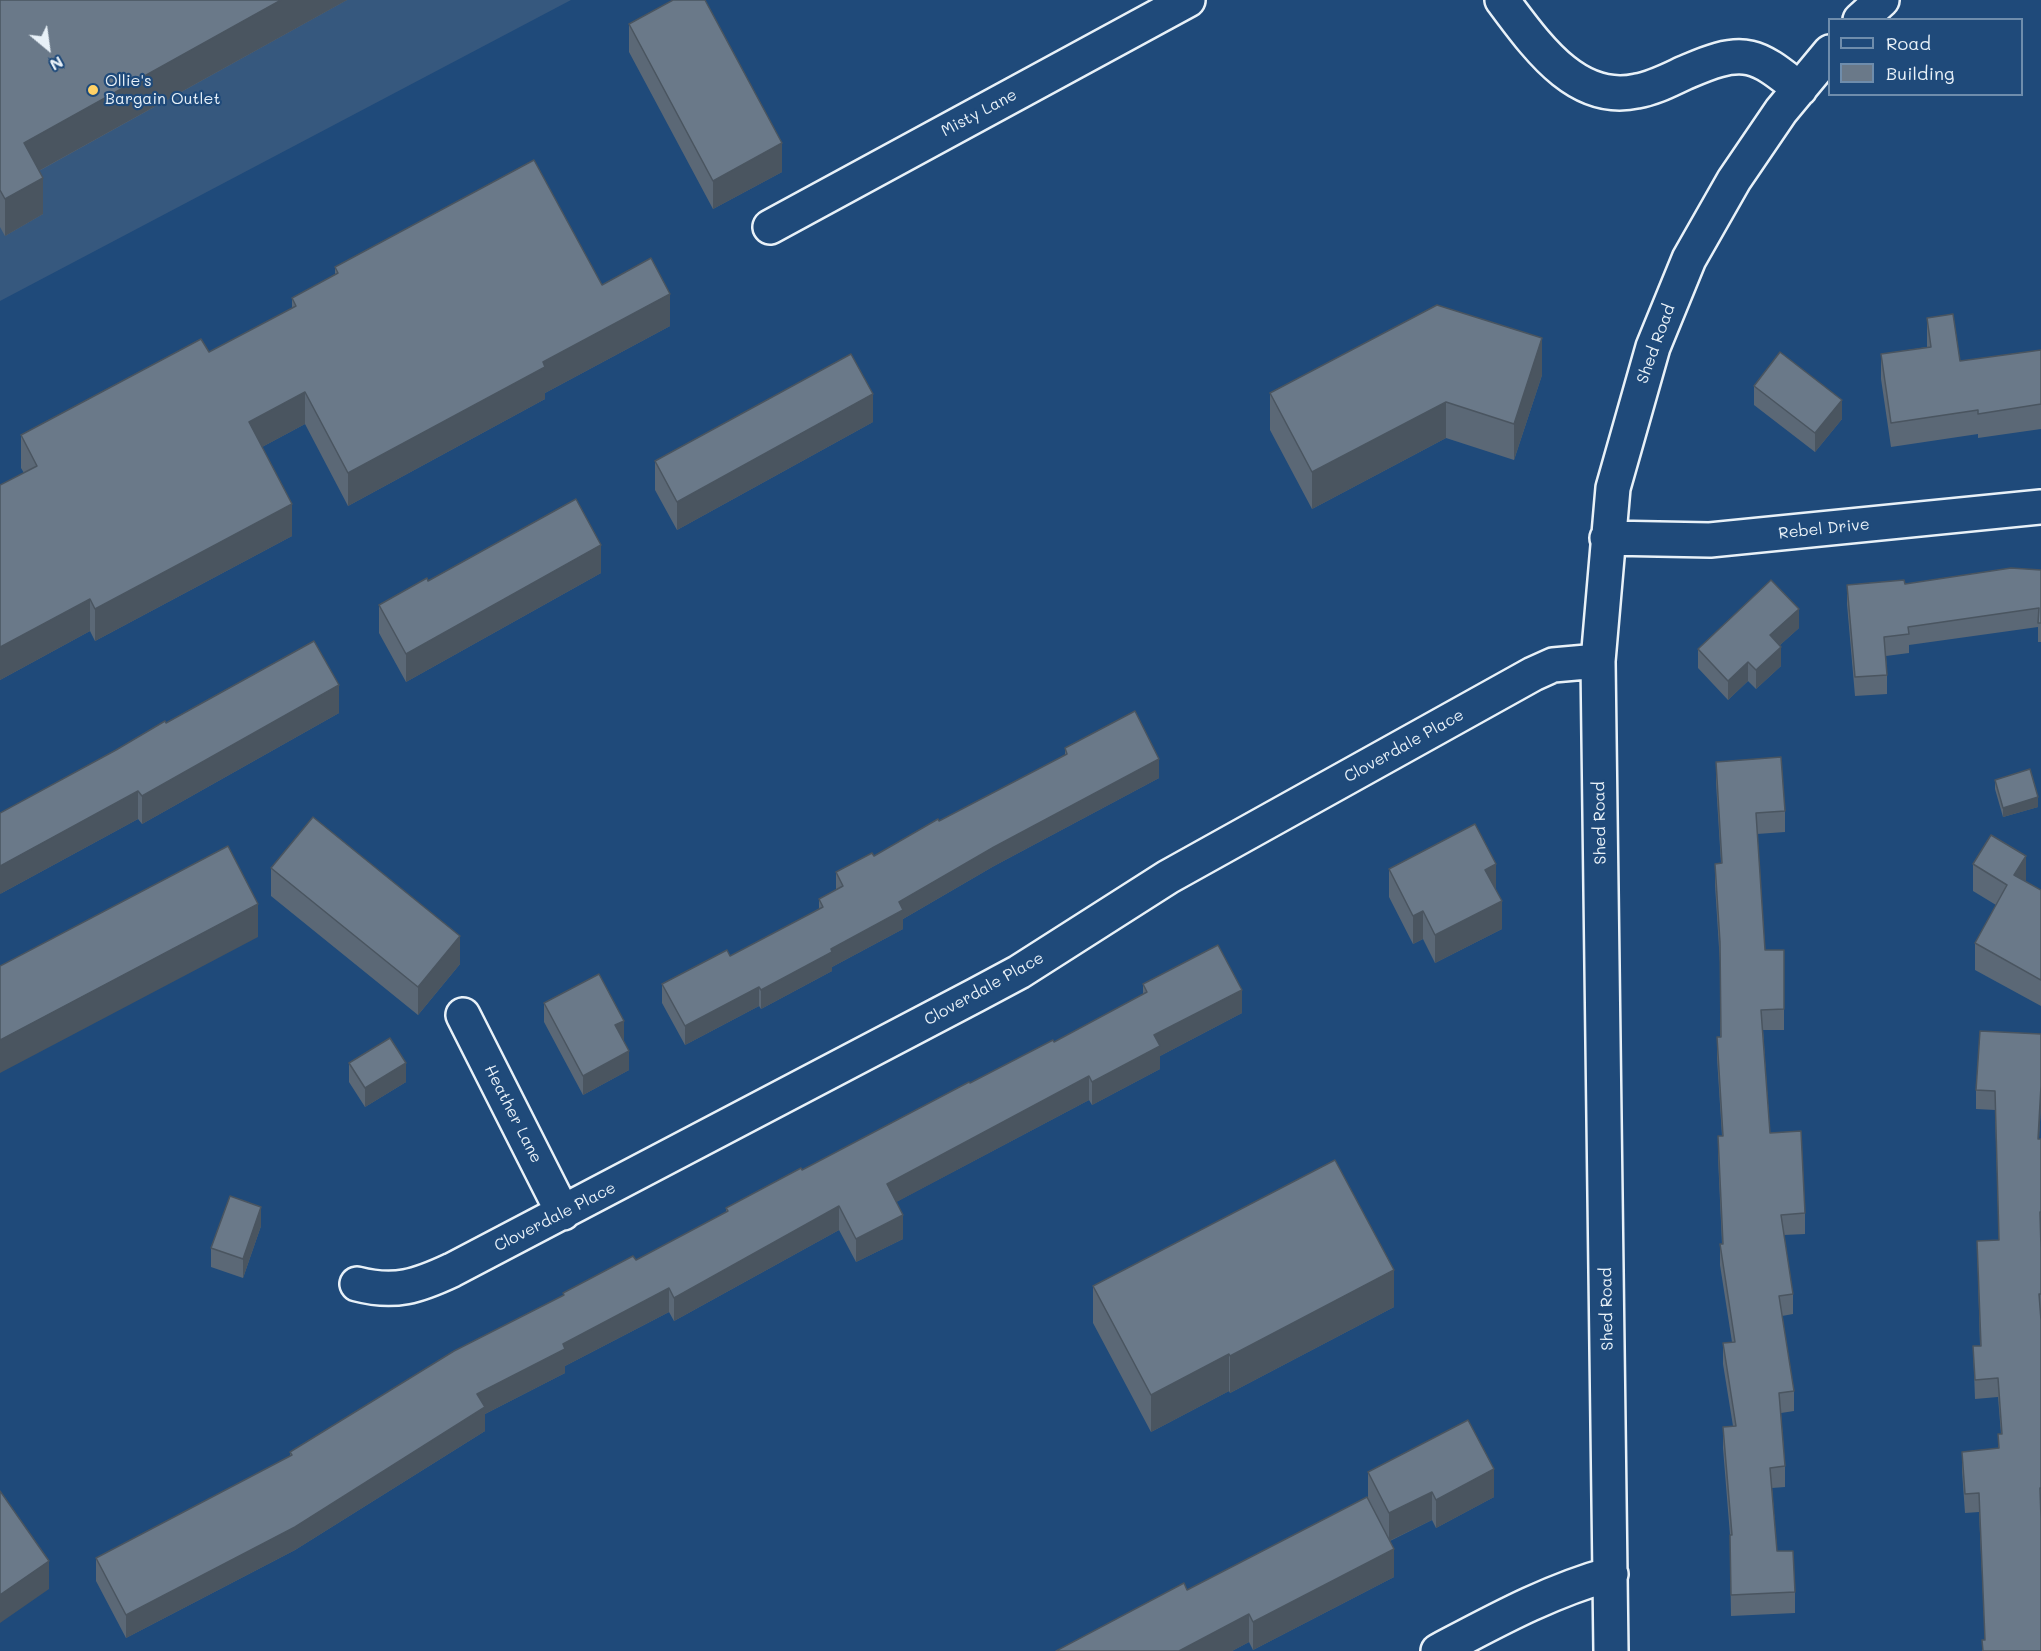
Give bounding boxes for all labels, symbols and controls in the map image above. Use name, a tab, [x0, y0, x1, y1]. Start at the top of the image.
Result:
north arrow	[18, 18, 78, 78]
legend	[1828, 18, 2023, 96]
text: Road	[1886, 31, 1931, 55]
text: N	[47, 52, 67, 76]
text: Building	[1886, 61, 1954, 85]
place label: Ollie's Bargain Outlet	[105, 71, 220, 109]
marker: Ollie's Bargain Outlet	[86, 83, 100, 97]
street label: Misty Lane	[938, 85, 1020, 141]
street label: Shed Road	[1633, 302, 1679, 386]
street label: Rebel Drive	[1777, 515, 1871, 543]
street label: Cloverdale Place	[1341, 705, 1467, 787]
street label: Shed Road	[1590, 781, 1610, 865]
street label: Cloverdale Place	[921, 948, 1047, 1030]
street label: Heather Lane	[480, 1062, 546, 1166]
street label: Cloverdale Place	[491, 1178, 619, 1256]
street label: Shed Road	[1597, 1267, 1617, 1351]

